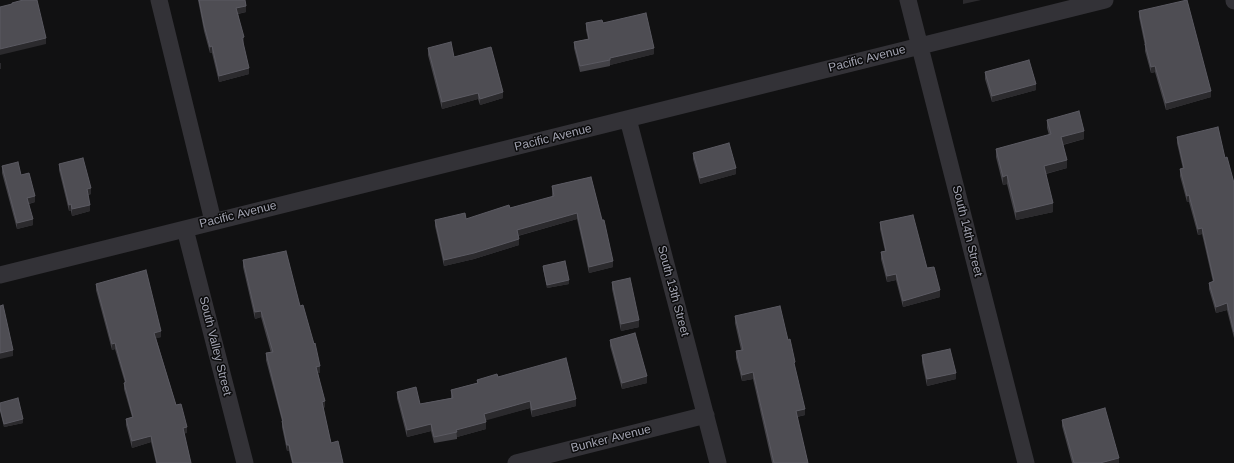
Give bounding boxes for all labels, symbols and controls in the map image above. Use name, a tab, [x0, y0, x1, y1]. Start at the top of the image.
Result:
street label: Pacific Avenue	[827, 42, 907, 76]
street label: Pacific Avenue	[513, 121, 593, 155]
street label: South 14th Street	[949, 184, 985, 278]
street label: Pacific Avenue	[198, 198, 278, 232]
street label: South 13th Street	[654, 244, 692, 338]
street label: South Valley Street	[196, 295, 234, 397]
street label: Bunker Avenue	[570, 422, 652, 456]

